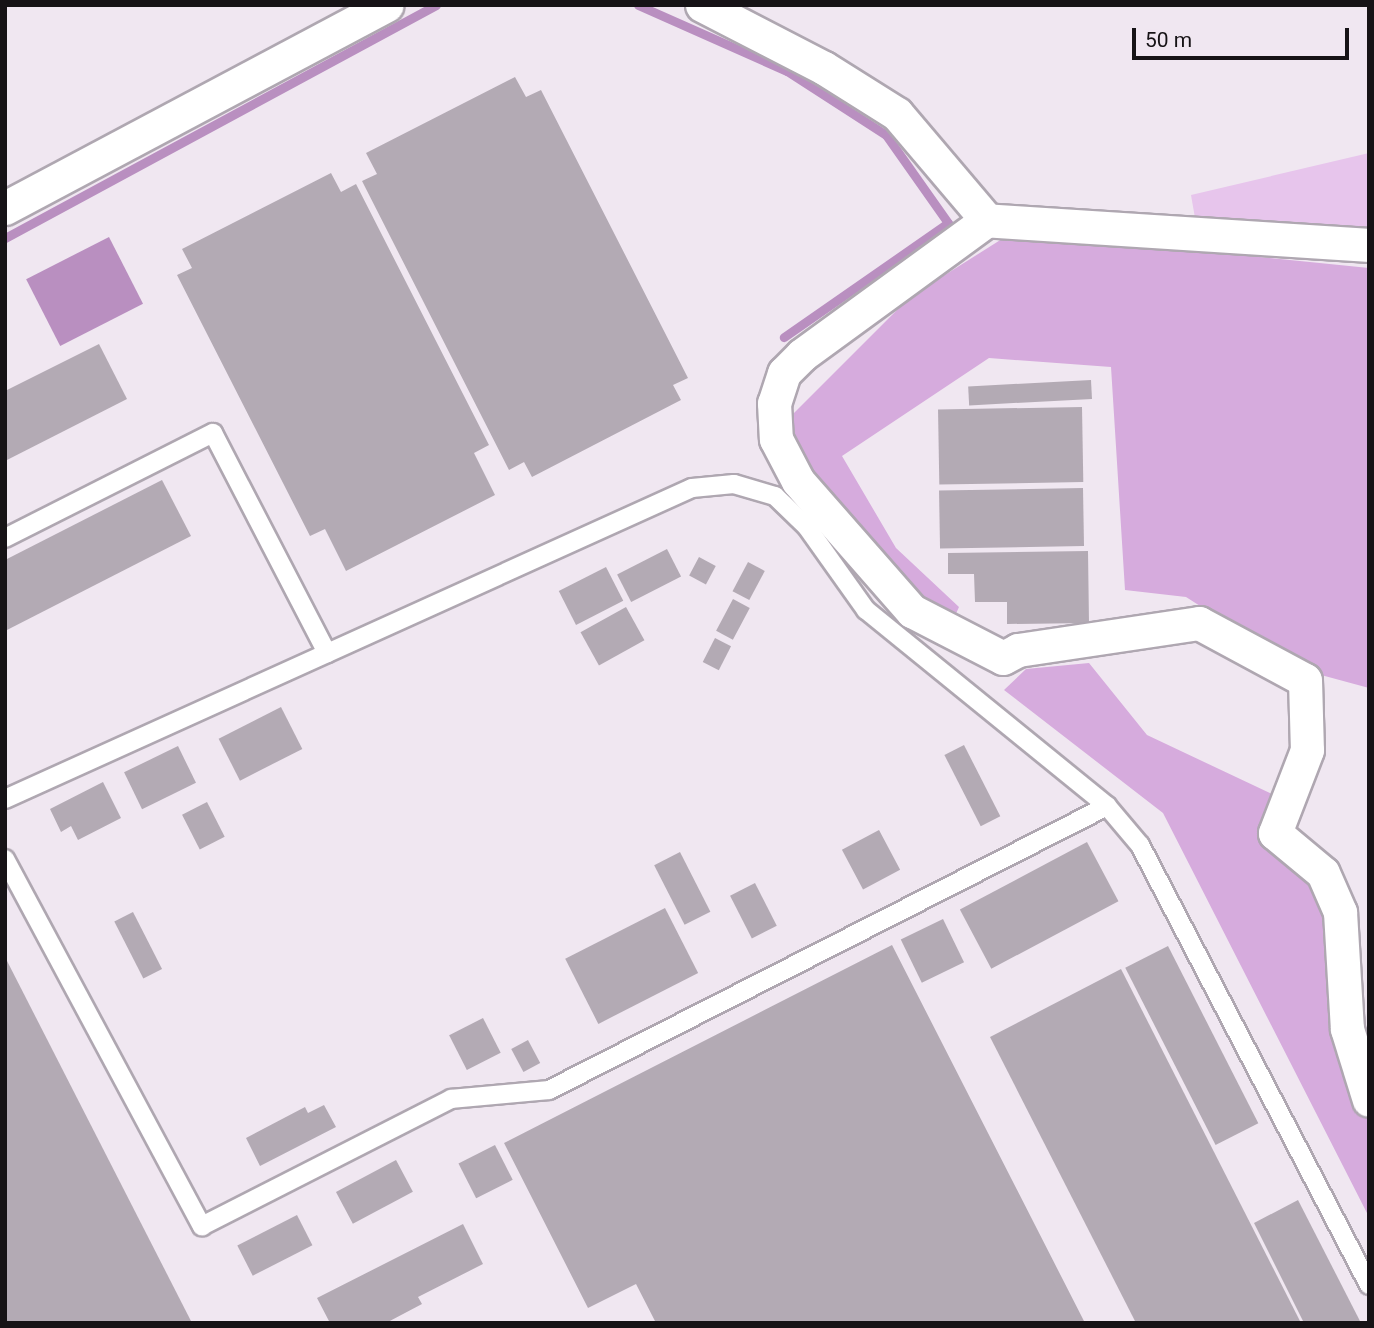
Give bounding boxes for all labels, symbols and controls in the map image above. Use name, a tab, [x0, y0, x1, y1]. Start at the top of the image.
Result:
scale bar	[1136, 14, 1353, 58]
text: 50 m	[1145, 28, 1192, 52]

